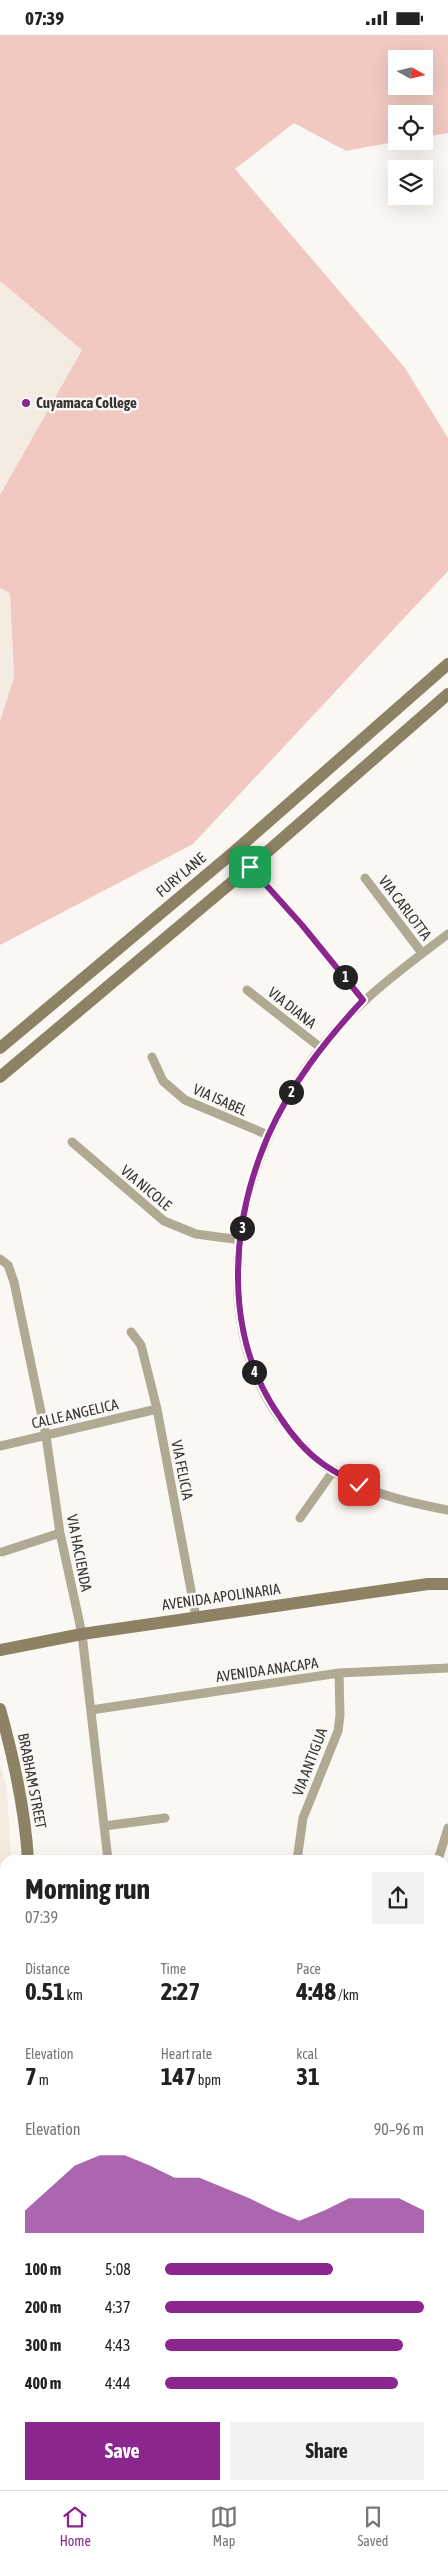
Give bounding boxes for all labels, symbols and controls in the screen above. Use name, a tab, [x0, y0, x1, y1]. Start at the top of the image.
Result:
text: 07:39	[25, 7, 64, 29]
north arrow	[388, 50, 432, 95]
map controls	[388, 50, 433, 205]
button: locate	[388, 105, 433, 150]
button: layers	[388, 160, 433, 205]
place label: Cuyamaca College	[36, 394, 137, 411]
marker: Cuyamaca College	[20, 397, 32, 409]
pin	[229, 846, 271, 888]
street label: FURY LANE	[152, 849, 209, 900]
icon: arrive	[236, 853, 264, 881]
street label: VIA CARLOTTA	[376, 872, 435, 944]
pin: 1	[332, 965, 358, 989]
text: 1	[342, 969, 349, 985]
street label: VIA DIANA	[265, 984, 320, 1032]
pin: 2	[278, 1079, 304, 1105]
street label: VIA ISABEL	[191, 1080, 250, 1119]
text: 2	[288, 1084, 295, 1100]
street label: VIA NICOLE	[118, 1162, 175, 1214]
pin: 3	[230, 1215, 254, 1241]
text: 3	[239, 1220, 246, 1236]
pin: 4	[242, 1359, 266, 1385]
text: 4	[251, 1364, 258, 1380]
street label: CALLE ANGELICA	[30, 1395, 121, 1432]
street label: VIA FELICIA	[168, 1439, 197, 1502]
pin	[338, 1464, 380, 1506]
icon: check	[345, 1471, 373, 1499]
street label: VIA HACIENDA	[64, 1513, 95, 1594]
street label: AVENIDA APOLINARIA	[161, 1580, 282, 1613]
street label: AVENIDA ANACAPA	[215, 1654, 320, 1685]
street label: VIA ANTIGUA	[289, 1725, 330, 1798]
street label: BRABHAM STREET	[15, 1732, 50, 1831]
button: share	[372, 1872, 424, 1924]
text: Morning run	[25, 1873, 150, 1905]
text: 07:39	[25, 1908, 58, 1926]
text: Distance	[25, 1961, 70, 1977]
text: Time	[161, 1961, 186, 1977]
text: Pace	[296, 1961, 321, 1977]
text: 0.51	[25, 1977, 65, 2005]
text: 2:27	[161, 1977, 200, 2005]
text: 4:48	[296, 1977, 336, 2005]
text: km	[65, 1987, 83, 2003]
text: /km	[336, 1987, 359, 2003]
text: Elevation	[25, 2046, 74, 2062]
text: Heart rate	[161, 2046, 212, 2062]
text: kcal	[296, 2046, 318, 2062]
text: 7	[25, 2062, 37, 2090]
text: 147	[161, 2062, 196, 2090]
text: 31	[296, 2062, 320, 2090]
text: m	[37, 2072, 49, 2088]
text: bpm	[196, 2072, 221, 2088]
text: Elevation	[25, 2120, 80, 2138]
text: 90–96 m	[374, 2120, 424, 2138]
text: 100 m	[25, 2260, 61, 2278]
text: 5:08	[105, 2260, 131, 2278]
text: 200 m	[25, 2298, 61, 2316]
text: 4:37	[105, 2298, 130, 2316]
text: 300 m	[25, 2336, 61, 2354]
text: 4:43	[105, 2336, 130, 2354]
text: 400 m	[25, 2374, 61, 2392]
text: 4:44	[105, 2374, 130, 2392]
button: Save	[25, 2422, 220, 2480]
button: Share	[230, 2422, 424, 2480]
tab: Home	[60, 2503, 91, 2549]
tab: Map	[210, 2503, 238, 2549]
tab: Saved	[357, 2503, 388, 2549]

